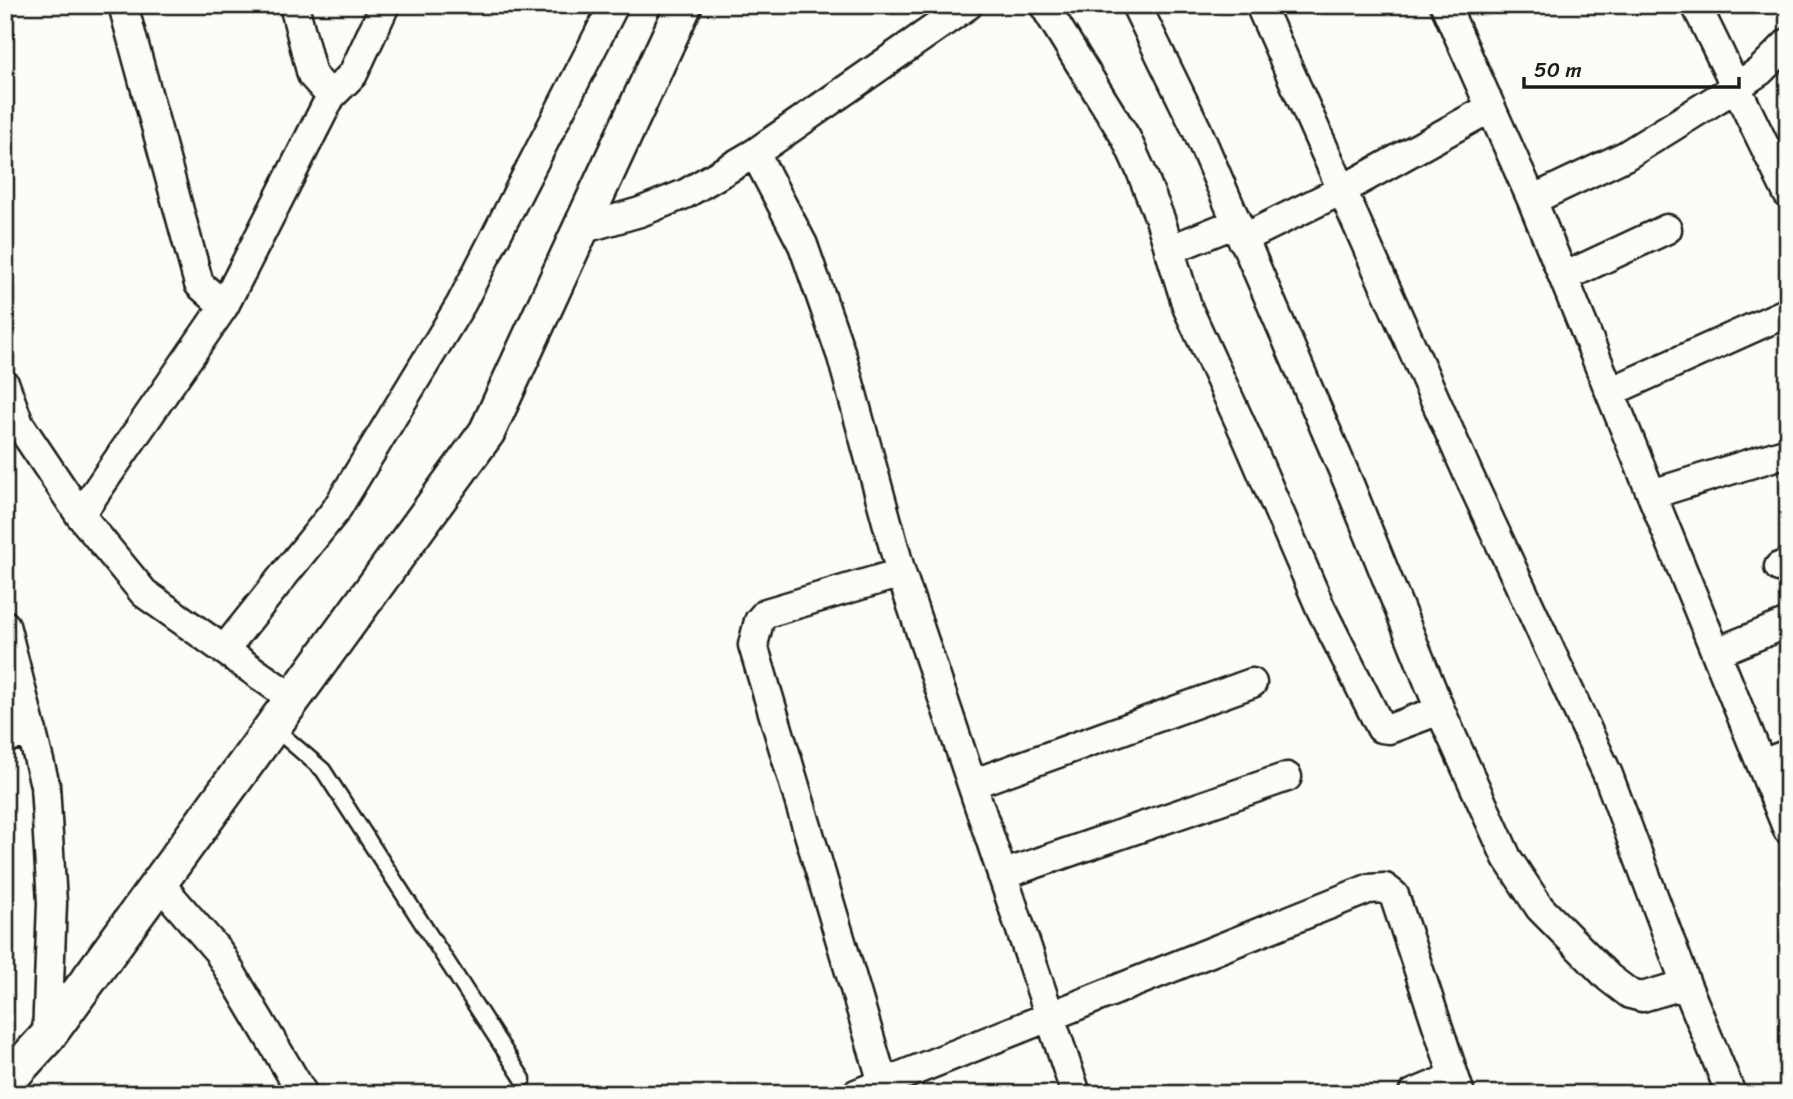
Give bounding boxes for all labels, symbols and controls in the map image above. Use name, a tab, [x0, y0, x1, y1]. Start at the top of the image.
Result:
scale bar	[1524, 46, 1739, 90]
text: 50 m	[1534, 51, 1582, 89]

